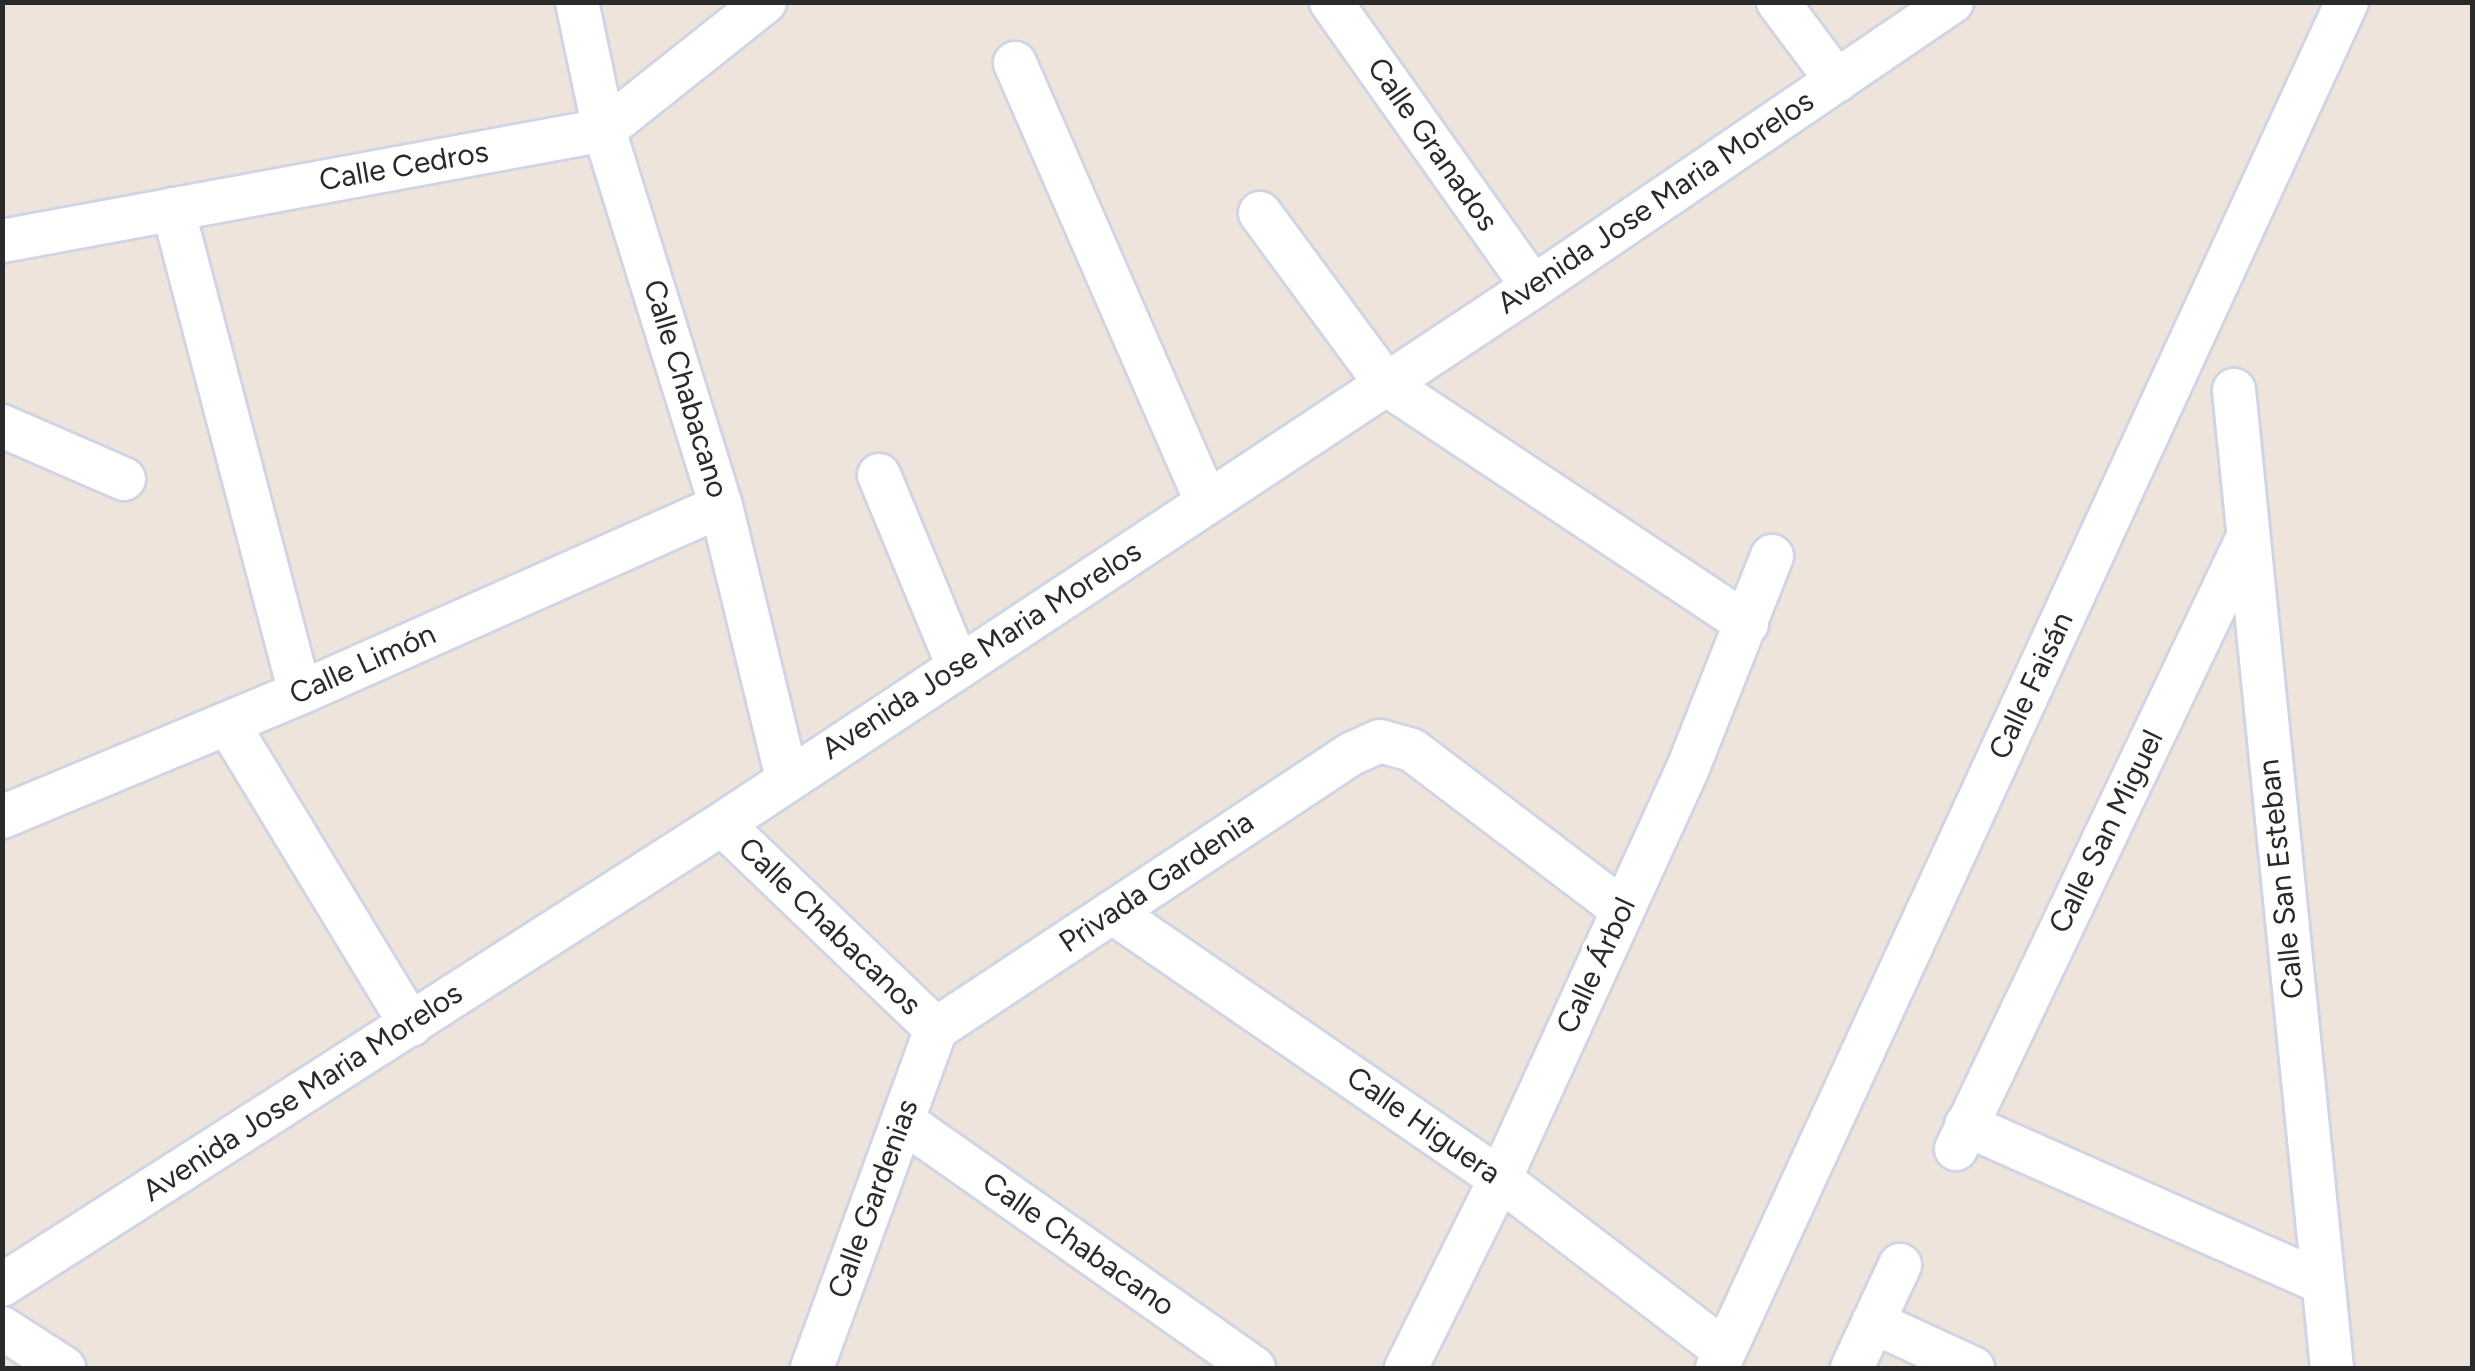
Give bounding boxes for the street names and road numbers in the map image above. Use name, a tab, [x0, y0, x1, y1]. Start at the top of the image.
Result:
street label: Calle Granados	[1359, 51, 1505, 239]
street label: Avenida Jose Maria Morelos	[1491, 84, 1821, 322]
street label: Calle Cedros	[317, 134, 491, 200]
street label: Calle Chabacano	[635, 276, 735, 502]
street label: Avenida Jose Maria Morelos	[815, 534, 1149, 768]
street label: Calle Faisán	[1982, 607, 2082, 765]
street label: Calle Limón	[284, 617, 442, 713]
street label: Calle San Miguel	[2042, 725, 2172, 939]
street label: Calle San Esteban	[2252, 757, 2312, 1001]
street label: Privada Gardenia	[1053, 805, 1261, 961]
street label: Calle Chabacanos	[730, 831, 928, 1023]
street label: Calle Árbol	[1550, 892, 1644, 1040]
street label: Avenida Jose Maria Morelos	[136, 976, 470, 1210]
street label: Calle Higuera	[1339, 1060, 1507, 1192]
street label: Calle Gardenias	[821, 1095, 927, 1303]
street label: Calle Chabacano	[975, 1165, 1181, 1325]

